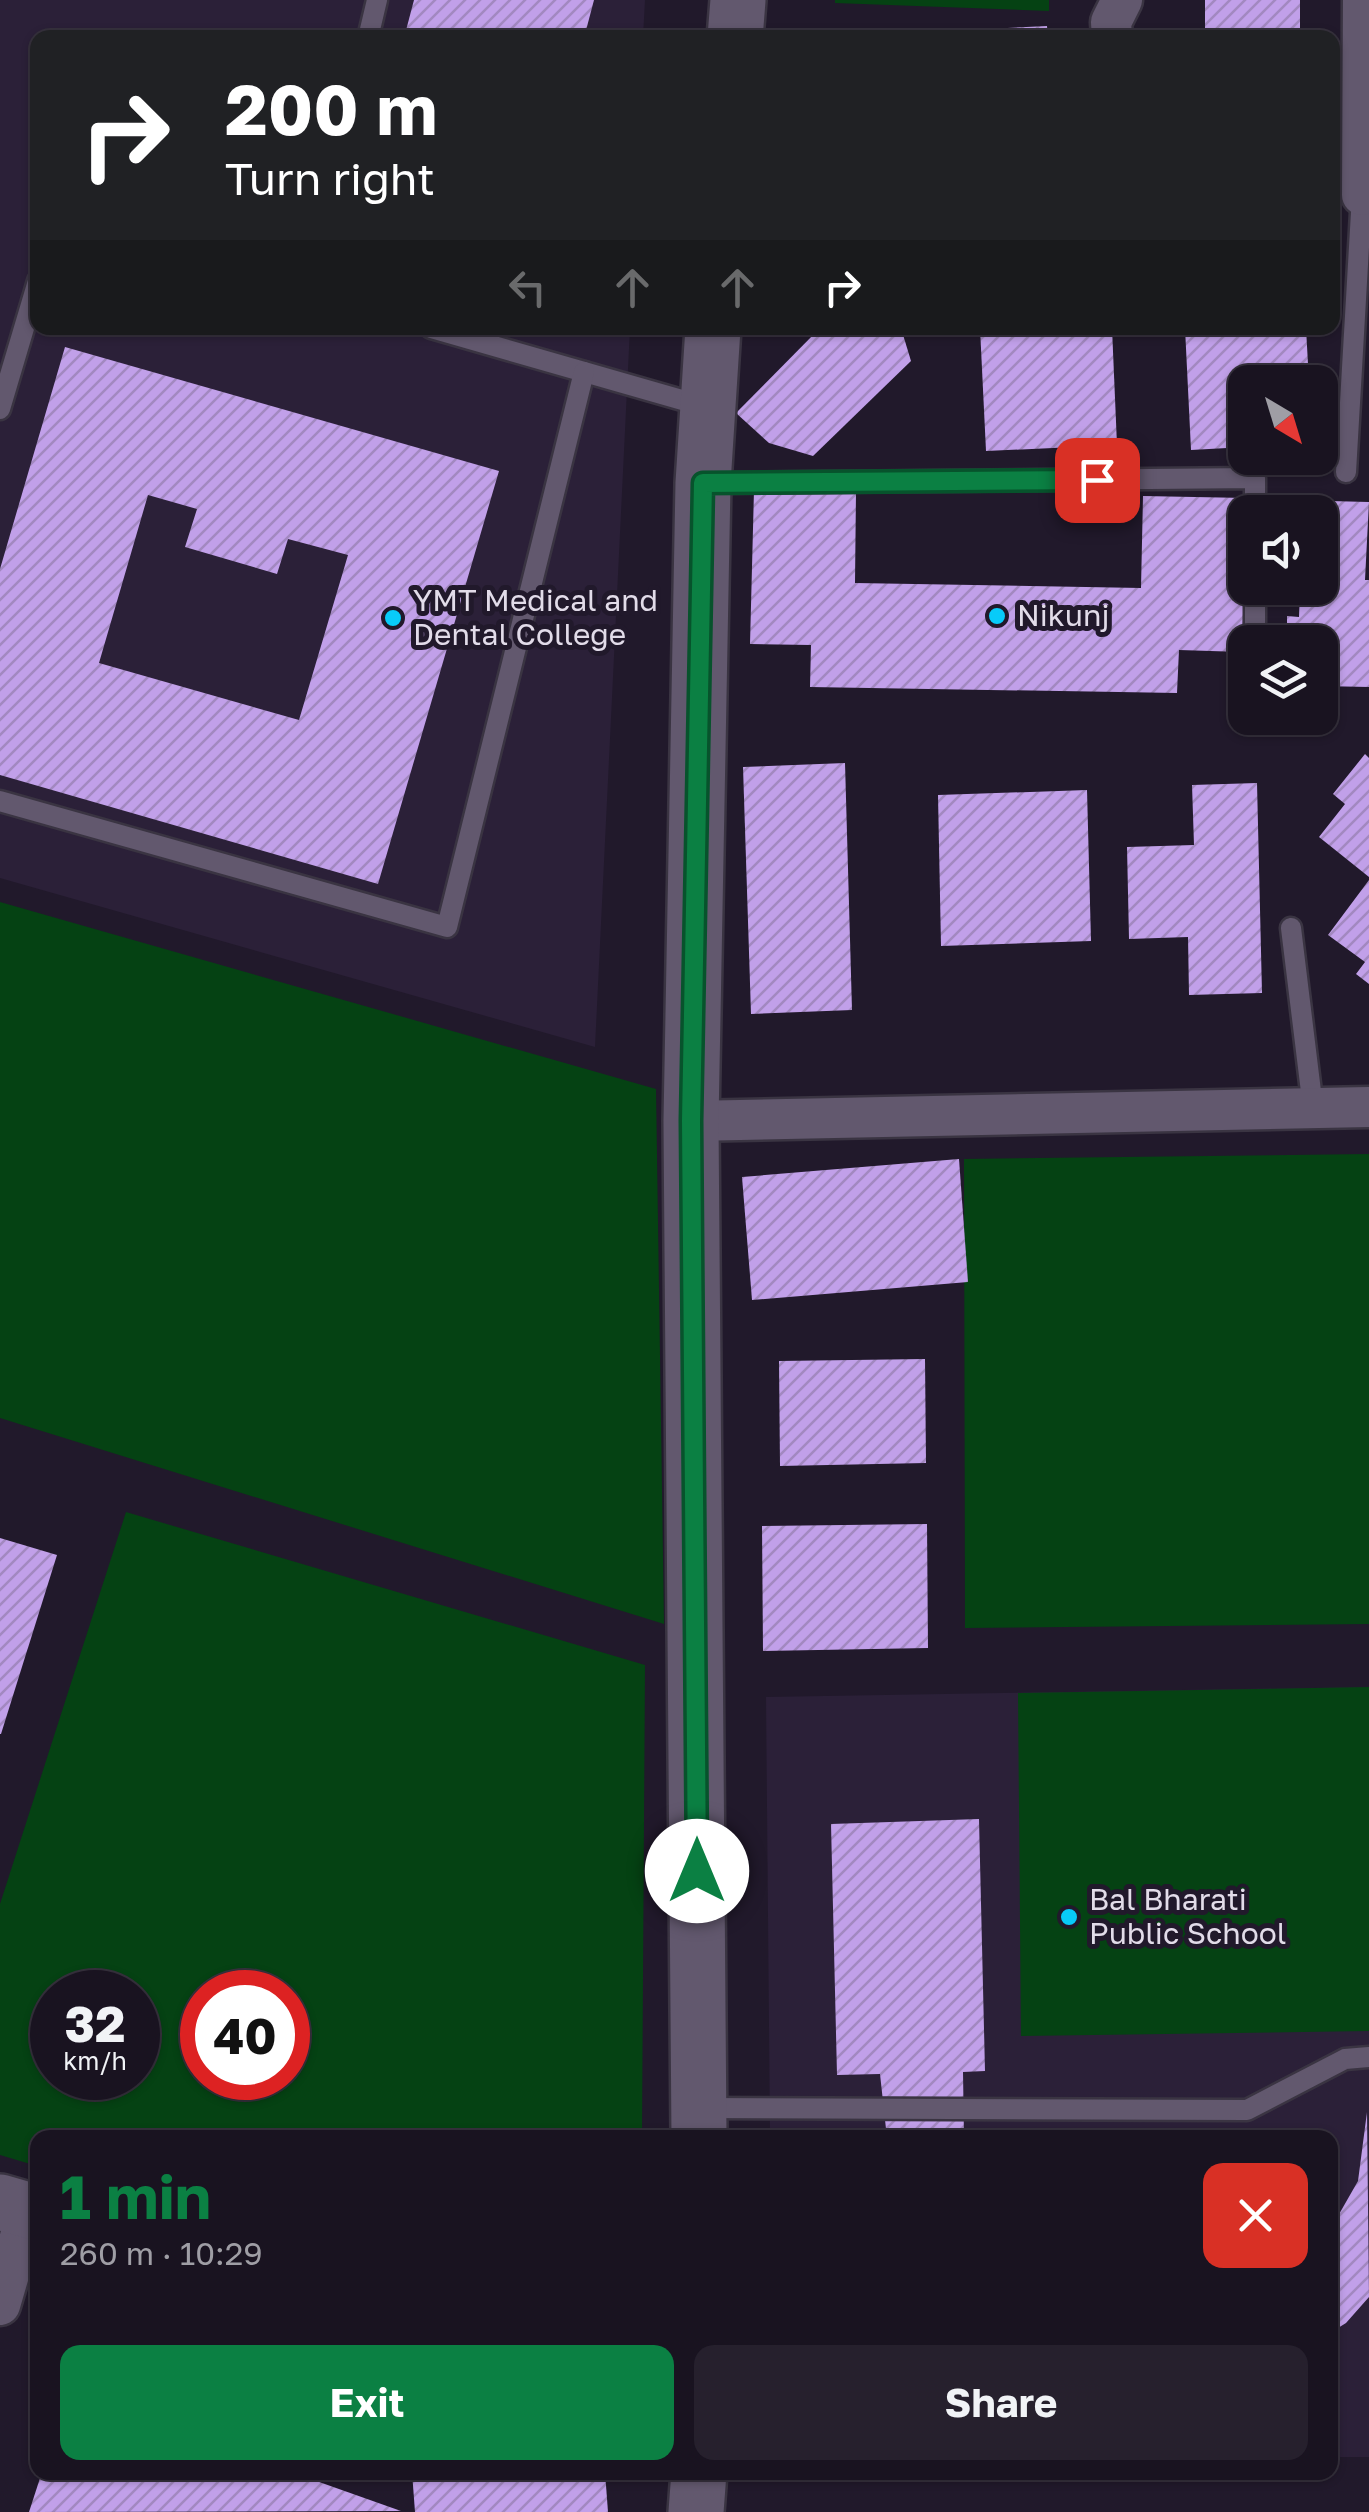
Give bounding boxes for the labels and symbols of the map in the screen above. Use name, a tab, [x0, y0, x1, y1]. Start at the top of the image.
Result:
north arrow	[1228, 365, 1338, 475]
pin	[1055, 438, 1140, 523]
place label: YMT Medical and Dental College	[413, 582, 658, 652]
place label: Nikunj	[1017, 597, 1109, 633]
marker: Nikunj	[986, 605, 1008, 627]
marker: YMT Medical and Dental College	[382, 607, 404, 629]
position arrow	[645, 1819, 749, 1923]
place label: Bal Bharati Public School	[1089, 1881, 1286, 1951]
marker: Bal Bharati Public School	[1058, 1906, 1080, 1928]
speed limit sign: 40	[180, 1970, 310, 2100]

